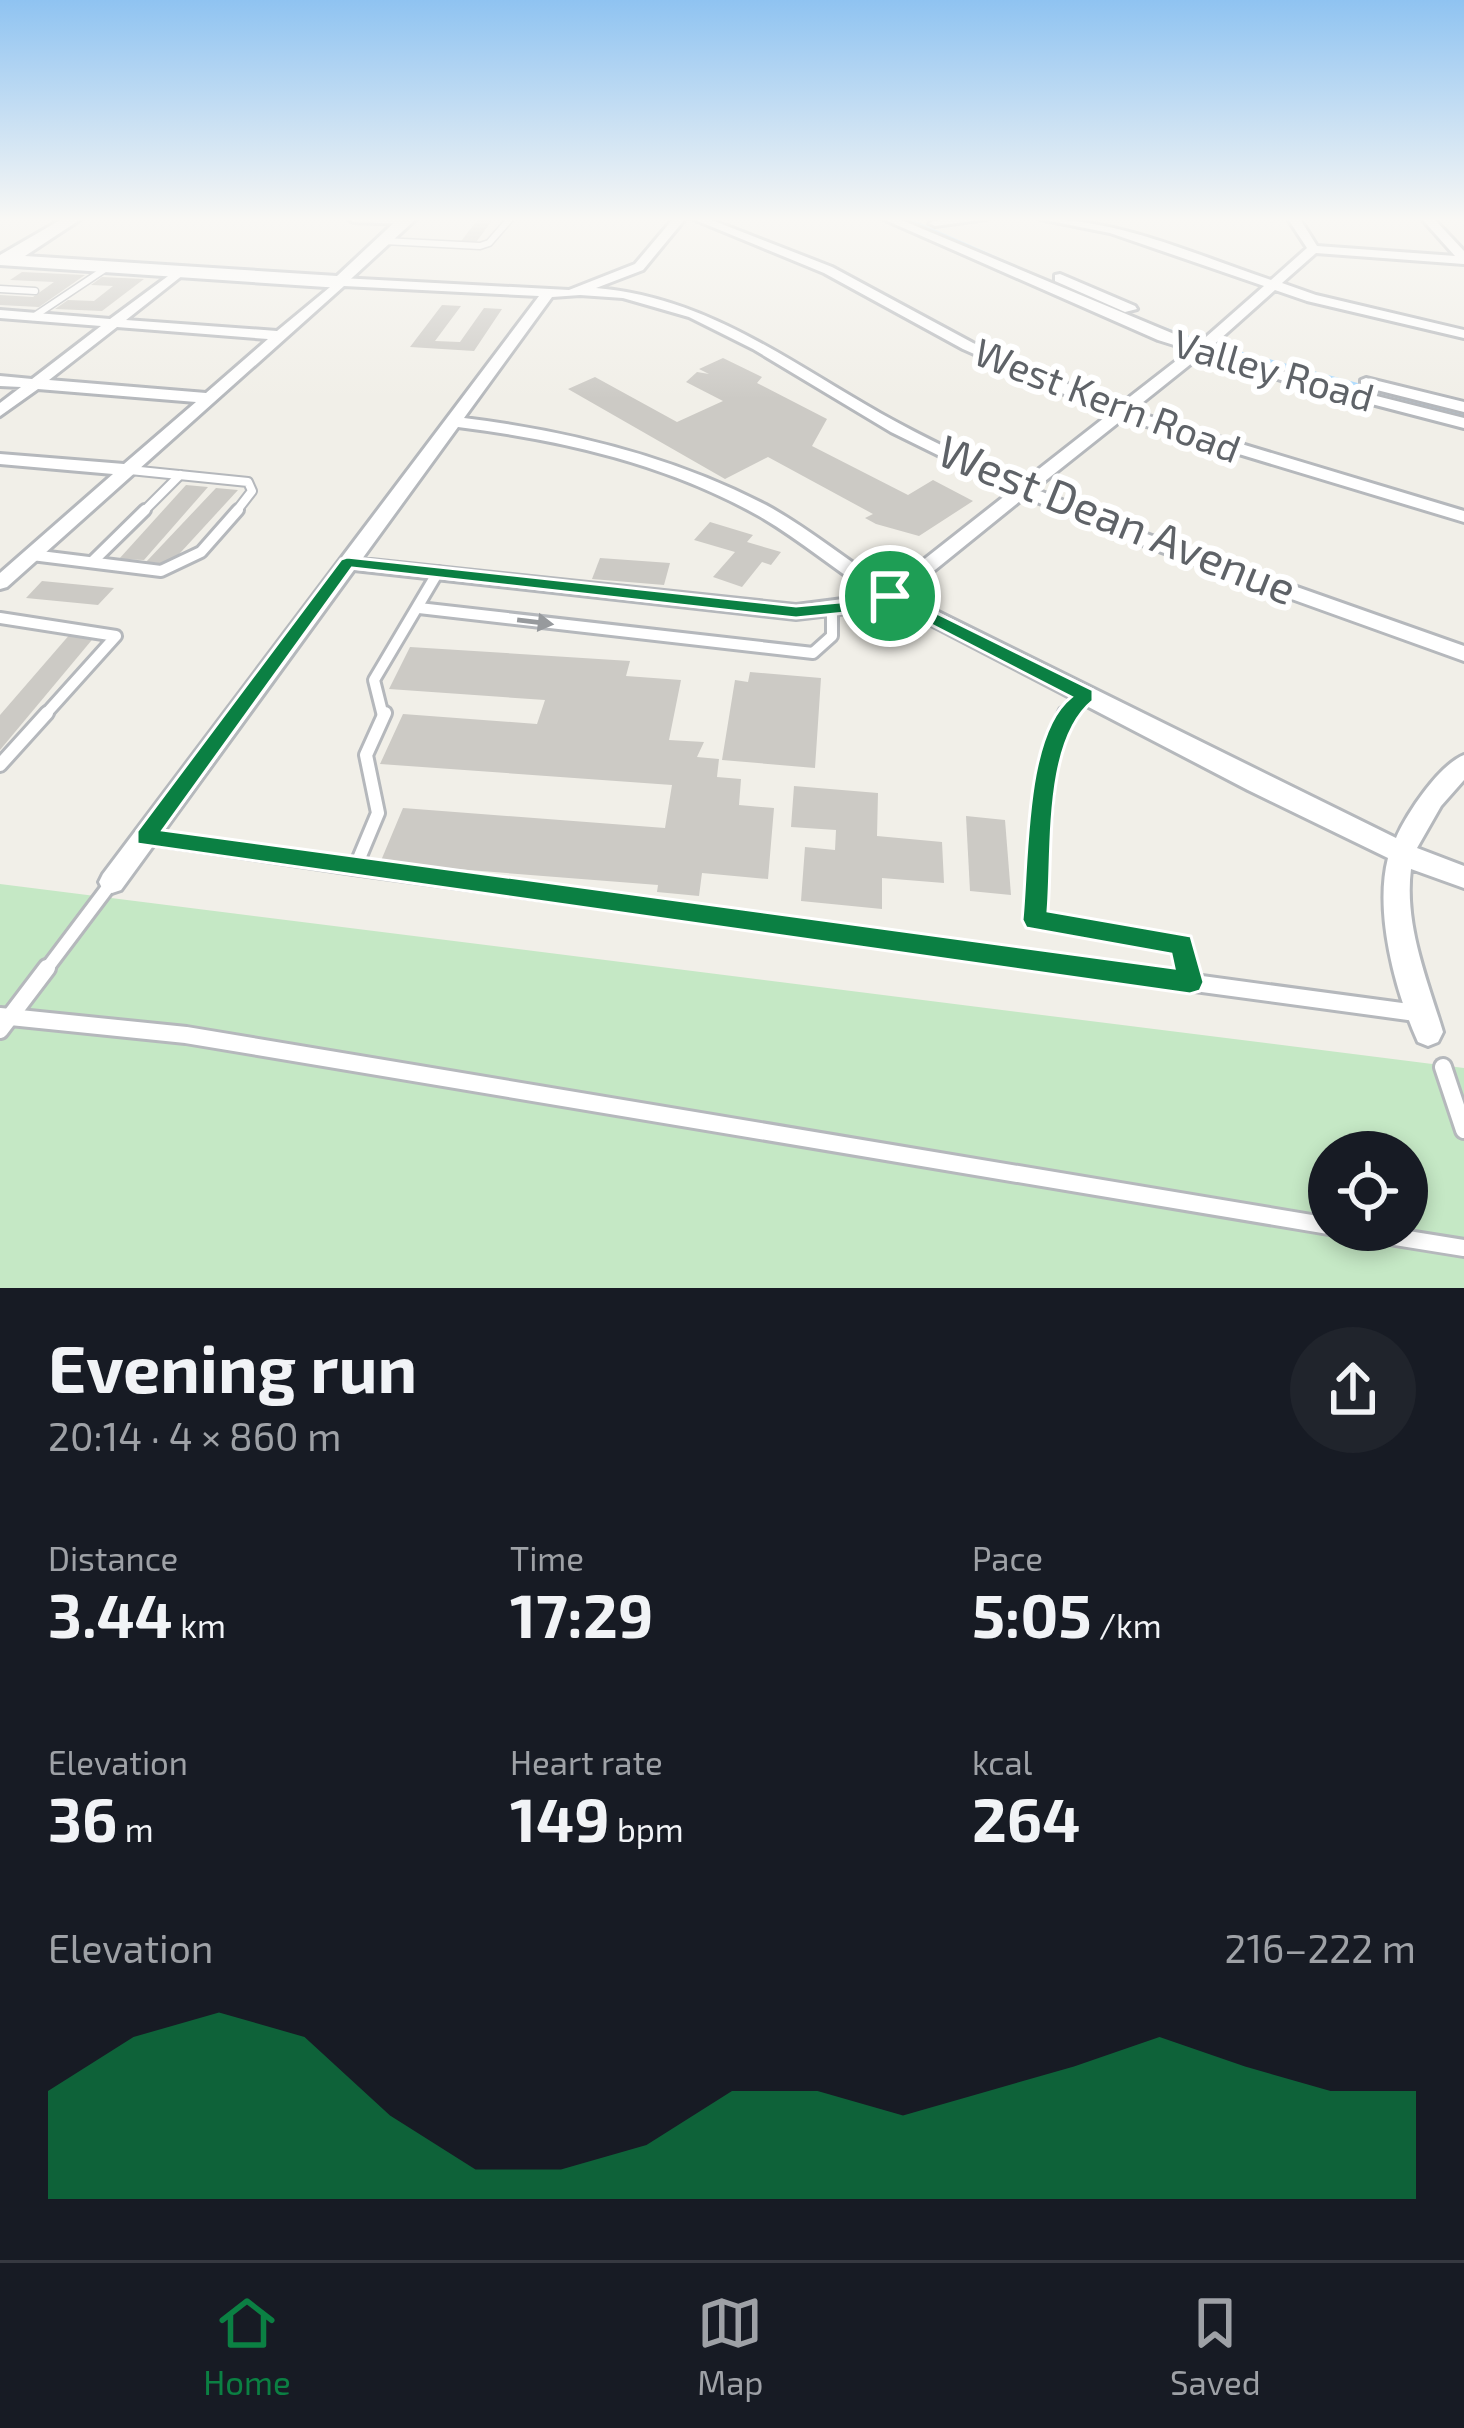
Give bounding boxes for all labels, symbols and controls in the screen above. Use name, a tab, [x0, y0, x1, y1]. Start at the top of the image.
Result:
street label: Valley Road	[1168, 318, 1380, 420]
street label: West Kern Road	[968, 327, 1248, 471]
street label: West Dean Avenue	[931, 422, 1305, 614]
pin	[839, 545, 941, 647]
icon: arrive	[857, 563, 923, 629]
one-way arrow	[517, 612, 554, 631]
map controls	[1308, 1131, 1428, 1251]
button: locate	[1308, 1131, 1428, 1251]
text: Evening run	[48, 1327, 417, 1406]
button: share	[1290, 1327, 1416, 1453]
text: 20:14 · 4 × 860 m	[48, 1412, 341, 1459]
text: Distance	[48, 1538, 178, 1578]
text: Time	[510, 1538, 584, 1578]
text: Pace	[972, 1538, 1043, 1578]
text: 3.44	[48, 1578, 173, 1650]
text: 17:29	[510, 1578, 653, 1650]
text: 5:05	[972, 1578, 1092, 1650]
text: km	[173, 1605, 226, 1645]
text: /km	[1092, 1605, 1162, 1645]
text: Elevation	[48, 1742, 188, 1782]
text: Heart rate	[510, 1742, 663, 1782]
text: kcal	[972, 1742, 1032, 1782]
text: 36	[48, 1782, 117, 1854]
text: 149	[510, 1782, 610, 1854]
text: 264	[972, 1782, 1080, 1854]
text: m	[117, 1809, 154, 1849]
text: bpm	[610, 1809, 684, 1849]
text: Elevation	[48, 1924, 213, 1971]
text: 216–222 m	[1225, 1924, 1416, 1971]
tab: Home	[203, 2290, 291, 2402]
tab: Map	[697, 2290, 764, 2402]
tab: Saved	[1170, 2290, 1261, 2402]

